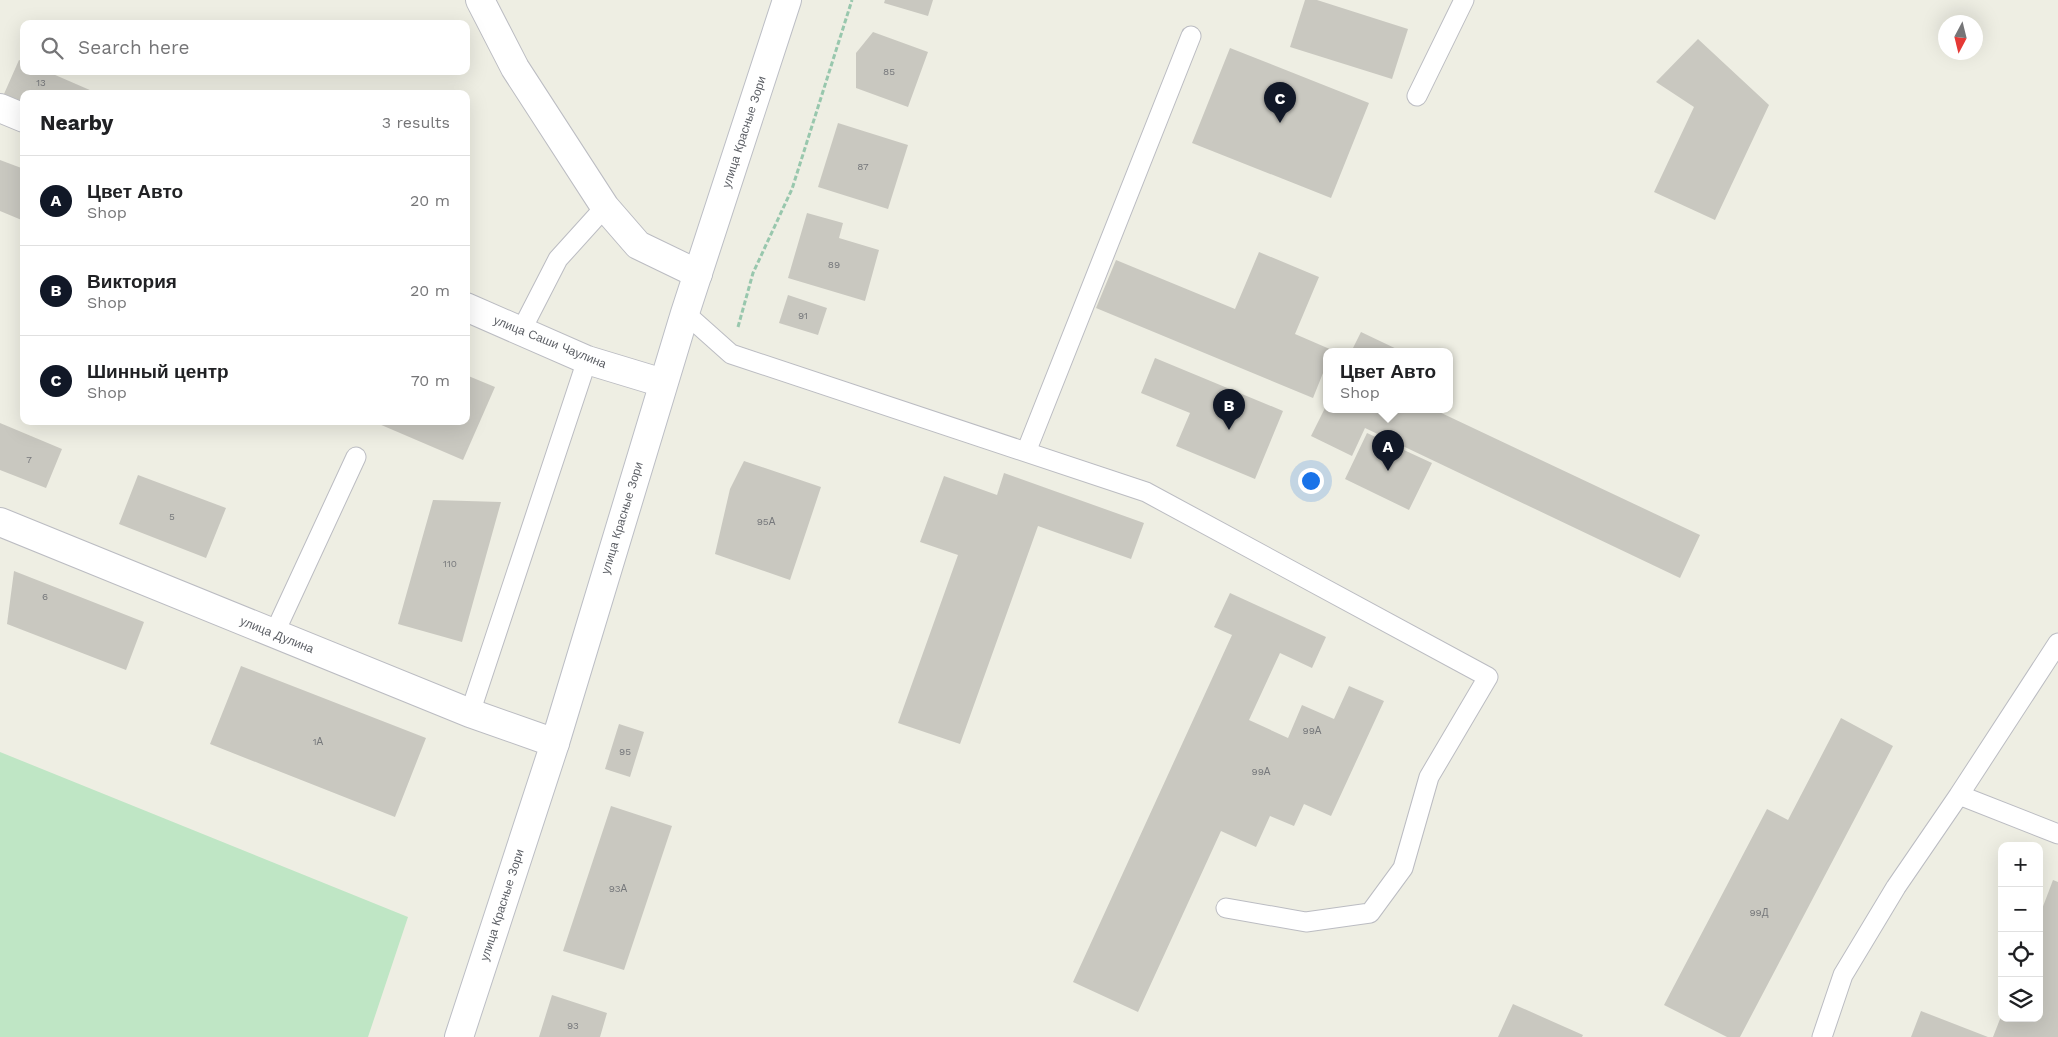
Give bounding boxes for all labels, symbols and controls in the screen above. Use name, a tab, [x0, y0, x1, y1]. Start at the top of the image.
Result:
north arrow	[1938, 15, 1983, 60]
search box	[20, 20, 470, 75]
icon: search	[38, 34, 66, 62]
text: Search here	[78, 36, 189, 59]
house number: 85	[883, 66, 895, 77]
street label: улица Красные Зори	[719, 74, 769, 190]
house number: 13	[36, 77, 46, 88]
pin: C	[1264, 82, 1296, 123]
text: Nearby	[40, 110, 113, 135]
text: 3 results	[382, 113, 450, 132]
house number: 87	[857, 161, 869, 172]
text: Цвет Авто	[87, 180, 183, 203]
text: A	[51, 191, 61, 210]
text: 20 m	[410, 191, 450, 210]
text: Shop	[87, 203, 127, 222]
house number: 89	[828, 259, 840, 270]
text: Виктория	[87, 270, 177, 293]
text: B	[51, 281, 61, 300]
text: 20 m	[410, 281, 450, 300]
text: Shop	[87, 293, 127, 312]
house number: 91	[798, 310, 808, 321]
street label: улица Саши Чаулина	[492, 313, 609, 371]
popup	[1323, 348, 1453, 413]
text: Шинный центр	[87, 360, 229, 383]
text: Цвет Авто	[1340, 360, 1436, 383]
text: C	[51, 371, 61, 390]
text: 70 m	[411, 371, 450, 390]
text: Shop	[87, 383, 127, 402]
text: Shop	[1340, 383, 1380, 402]
pin: B	[1213, 389, 1245, 430]
pin: A	[1372, 430, 1404, 471]
house number: 7	[26, 454, 32, 465]
street label: улица Красные Зори	[598, 460, 646, 576]
your location	[1298, 468, 1324, 494]
house number: 5	[169, 511, 175, 522]
house number: 95А	[757, 516, 776, 527]
house number: 110	[443, 558, 457, 569]
house number: 6	[42, 591, 48, 602]
street label: улица Дулина	[238, 614, 316, 656]
house number: 99А	[1302, 725, 1322, 736]
house number: 1А	[313, 736, 324, 747]
house number: 95	[619, 746, 631, 757]
house number: 99А	[1251, 766, 1271, 777]
map controls	[1998, 842, 2043, 1022]
button: +	[1998, 842, 2043, 887]
street label: улица Красные Зори	[477, 847, 527, 963]
house number: 93А	[609, 883, 628, 894]
button: −	[1998, 887, 2043, 932]
house number: 99Д	[1749, 907, 1769, 918]
button: locate	[1998, 932, 2043, 977]
button: layers	[1998, 977, 2043, 1022]
house number: 93	[567, 1020, 579, 1031]

